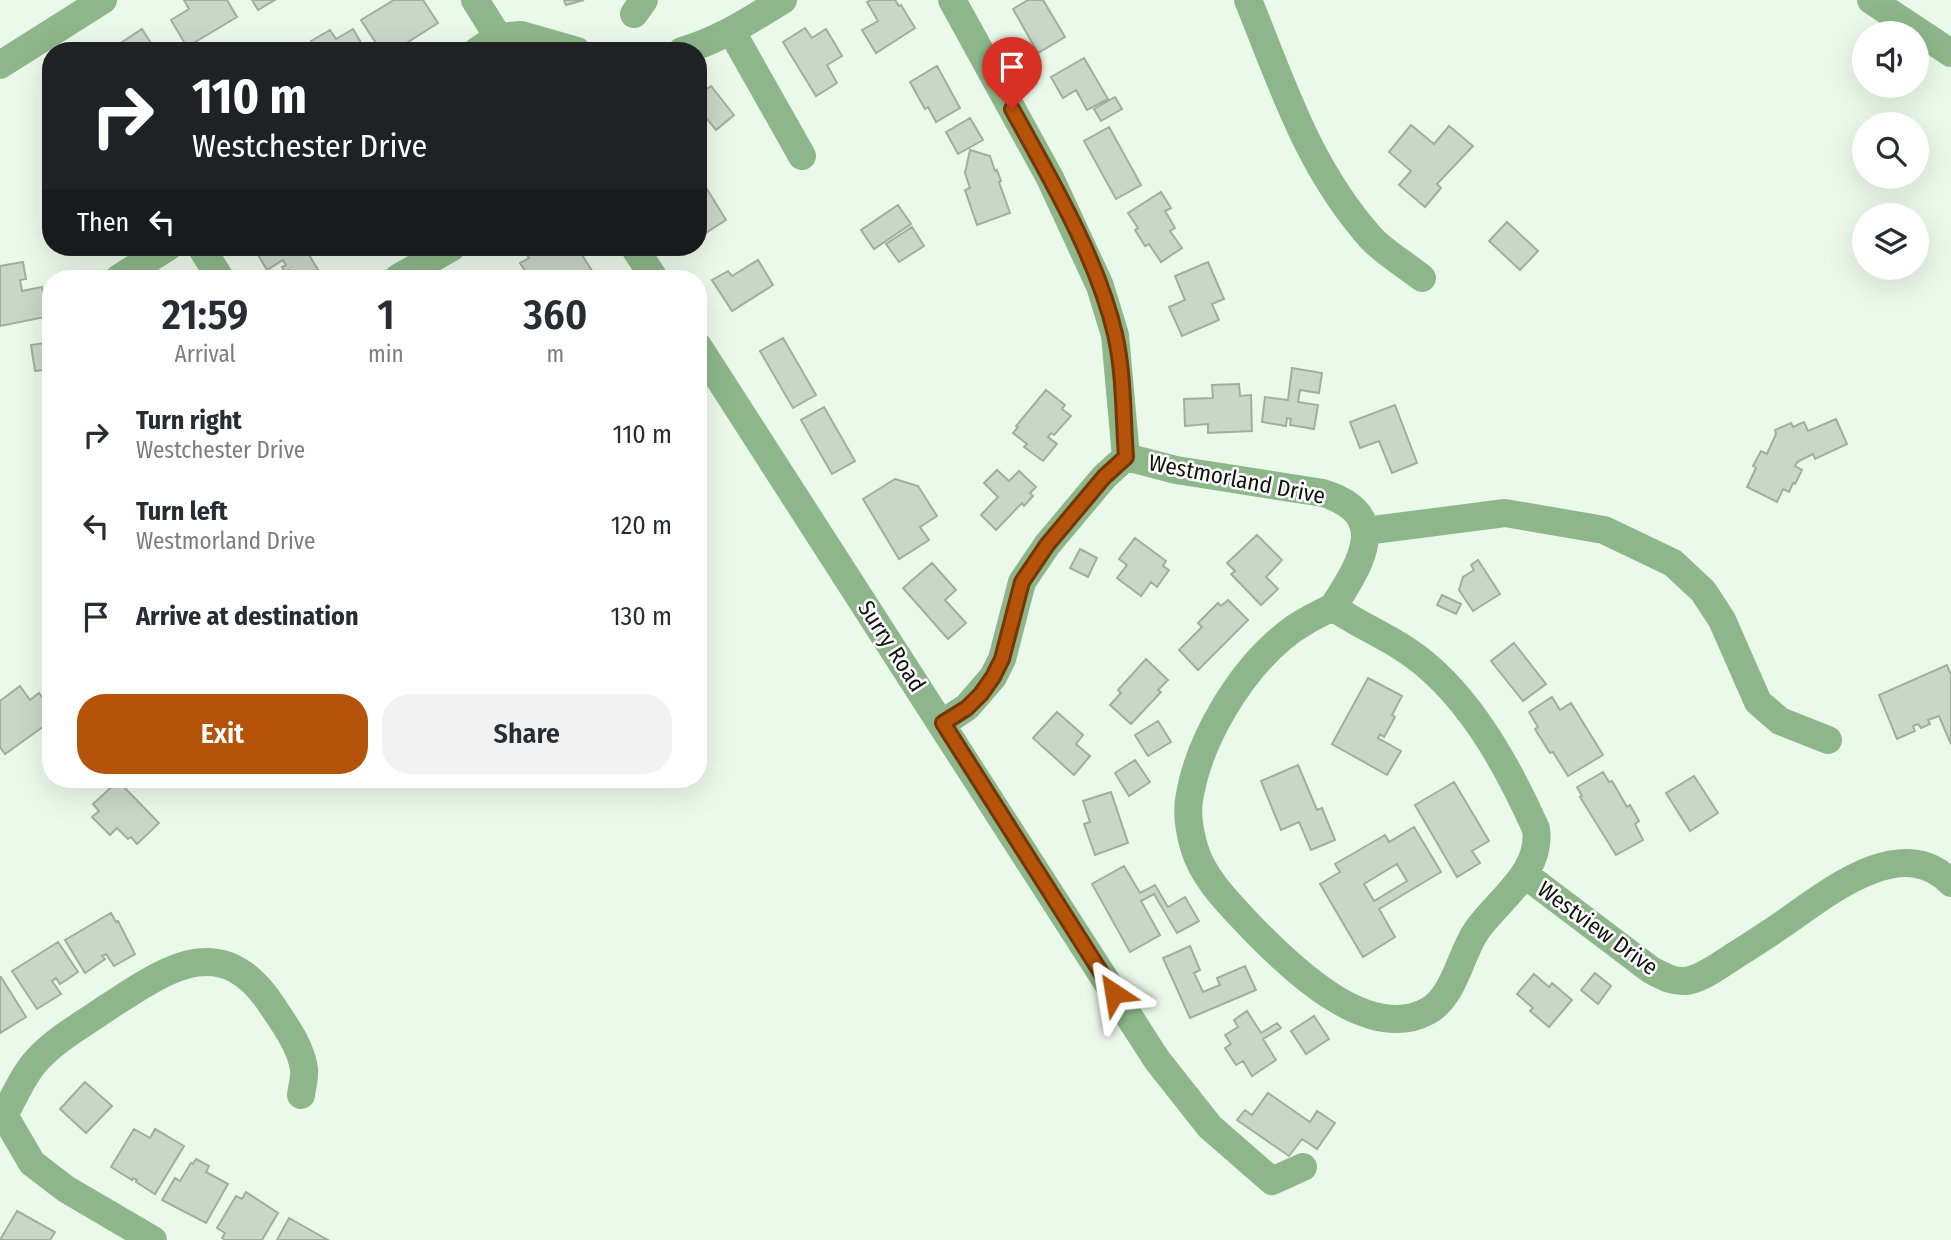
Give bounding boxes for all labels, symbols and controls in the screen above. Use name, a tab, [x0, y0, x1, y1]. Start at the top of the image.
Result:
map controls	[1852, 21, 1929, 280]
button: sound	[1852, 21, 1929, 98]
pin	[982, 37, 1042, 109]
icon: arrive	[993, 48, 1031, 86]
text: 110 m	[192, 67, 307, 126]
icon: right	[77, 70, 168, 161]
button: search	[1852, 112, 1929, 189]
text: Westchester Drive	[192, 127, 427, 165]
icon: left	[143, 203, 181, 241]
button: layers	[1852, 203, 1929, 280]
text: Then	[77, 207, 129, 238]
text: 21:59	[162, 290, 248, 340]
text: 1	[377, 290, 395, 340]
text: 360	[523, 290, 587, 340]
text: Arrival	[175, 340, 236, 368]
text: min	[368, 340, 404, 368]
text: m	[547, 340, 564, 368]
text: Turn right	[136, 405, 242, 436]
icon: right	[77, 416, 115, 454]
text: 110 m	[612, 419, 672, 450]
text: Westchester Drive	[136, 436, 305, 464]
street label: Westmorland Drive	[1146, 448, 1328, 510]
text: Turn left	[136, 496, 228, 527]
icon: left	[77, 507, 115, 545]
text: 120 m	[611, 510, 672, 541]
text: Westmorland Drive	[136, 527, 315, 555]
street label: Surry Road	[852, 595, 932, 697]
icon: arrive	[77, 598, 115, 636]
text: Arrive at destination	[136, 601, 359, 632]
text: 130 m	[610, 601, 672, 632]
button: Exit	[77, 694, 368, 774]
button: Share	[382, 694, 672, 774]
street label: Westview Drive	[1532, 875, 1664, 981]
position arrow	[1077, 956, 1151, 1030]

